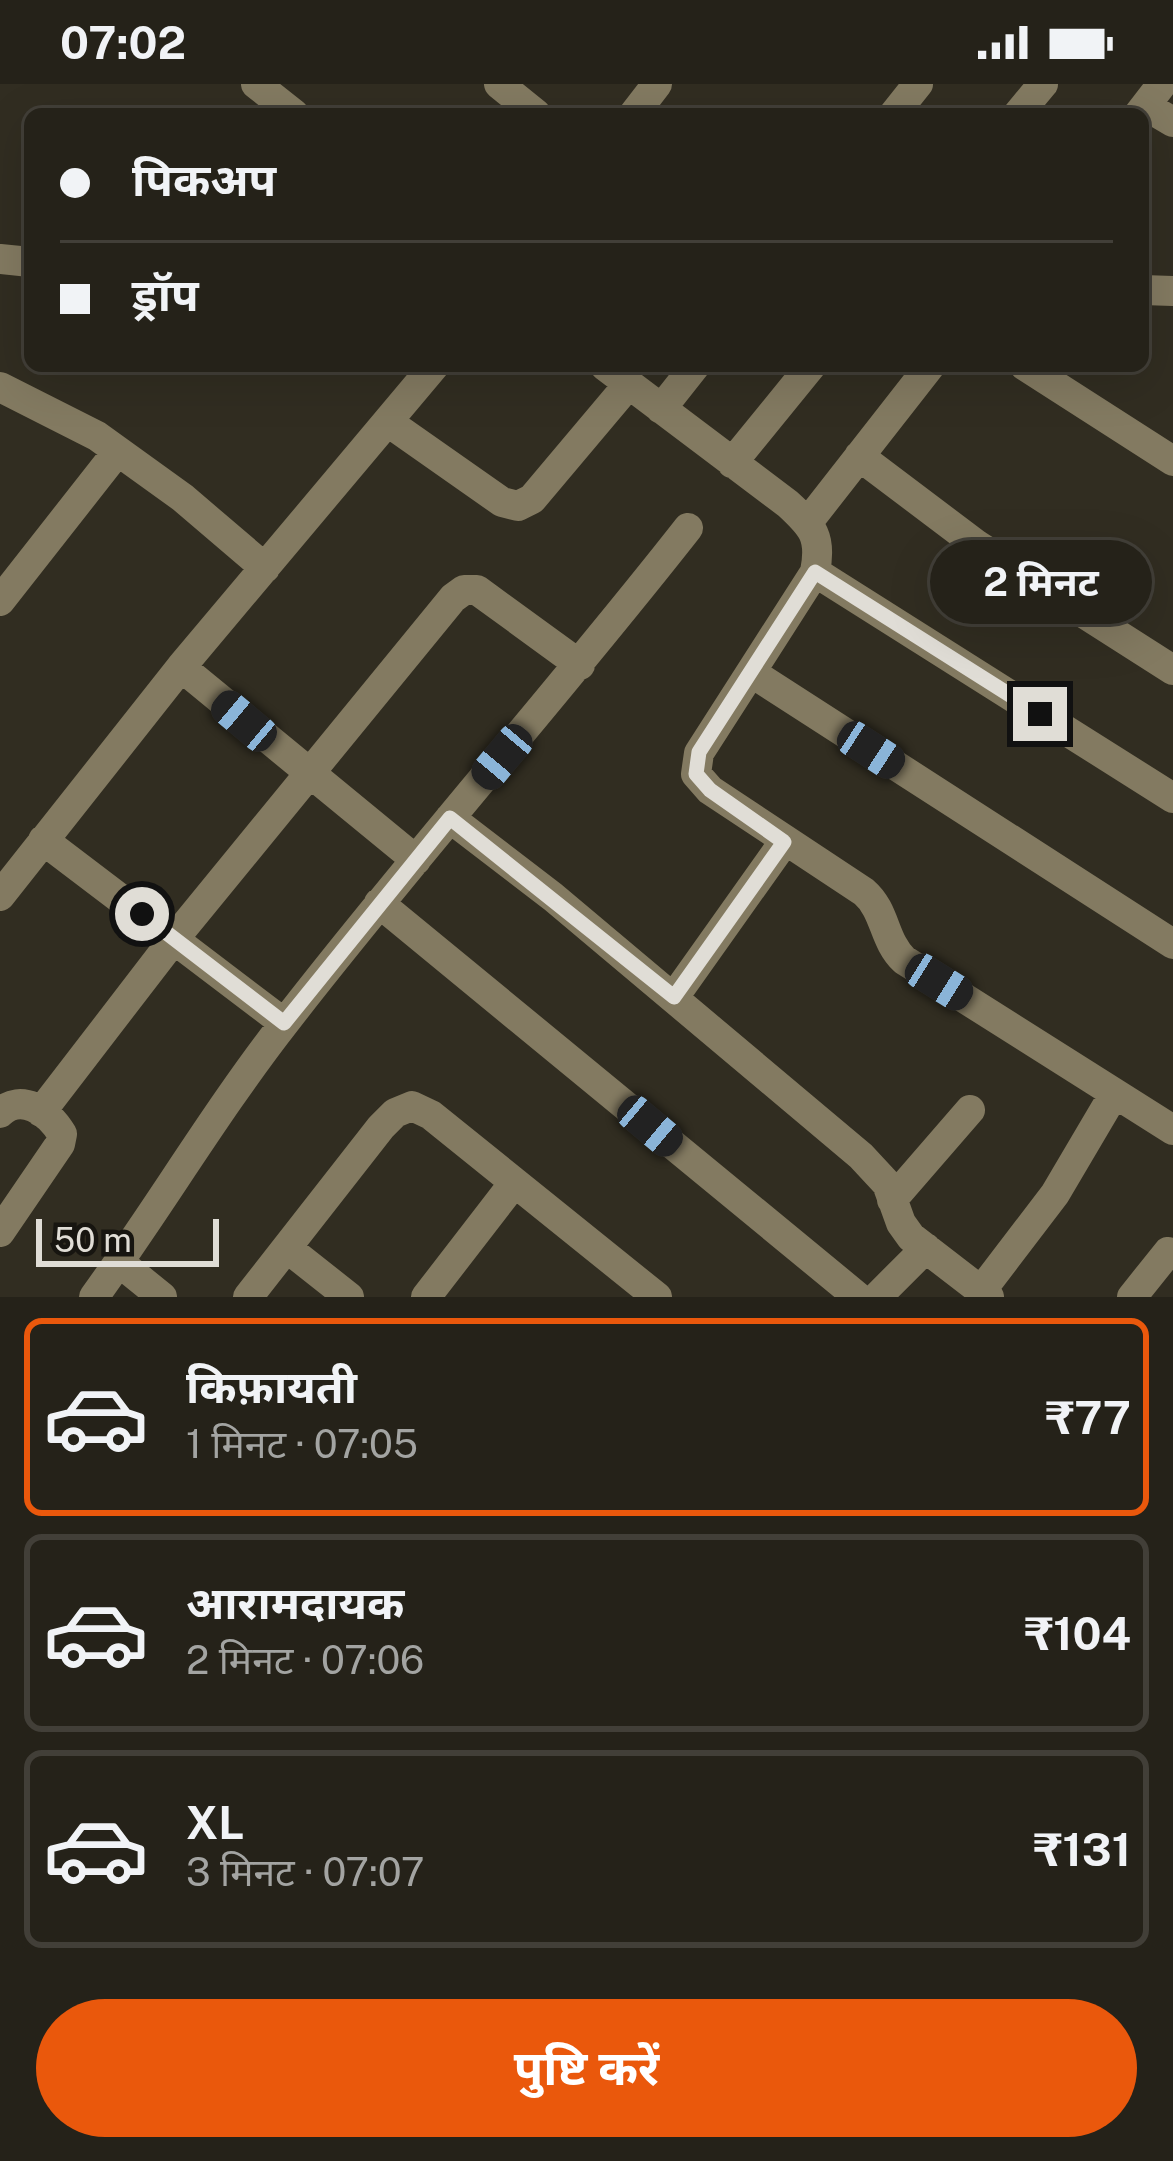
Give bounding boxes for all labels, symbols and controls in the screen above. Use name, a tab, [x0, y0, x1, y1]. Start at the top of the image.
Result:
text: 07:02	[60, 16, 186, 69]
text: पिकअप	[132, 153, 276, 206]
text: ड्रॉप	[132, 268, 199, 321]
callout: 2 मिनट	[929, 540, 1151, 624]
text: 2 मिनट	[983, 559, 1099, 605]
car	[205, 684, 283, 758]
route end	[1013, 687, 1067, 741]
car	[831, 715, 911, 785]
car	[465, 718, 539, 796]
route start	[115, 887, 169, 941]
car	[899, 948, 979, 1016]
car	[611, 1089, 689, 1163]
scale bar	[36, 1213, 219, 1266]
text: 50 m	[54, 1221, 132, 1259]
text: किफ़ायती	[186, 1360, 357, 1413]
icon: car	[42, 1363, 150, 1471]
text: ₹77	[1045, 1391, 1131, 1444]
text: 1 मिनट · 07:05	[186, 1421, 418, 1467]
text: आरामदायक	[186, 1576, 404, 1629]
icon: car	[42, 1579, 150, 1687]
text: ₹104	[1024, 1607, 1131, 1660]
text: 2 मिनट · 07:06	[186, 1637, 424, 1683]
icon: car	[42, 1795, 150, 1903]
text: XL	[186, 1796, 244, 1849]
text: ₹131	[1034, 1823, 1131, 1876]
text: 3 मिनट · 07:07	[186, 1849, 424, 1895]
button: पुष्टि करें	[36, 1999, 1137, 2137]

